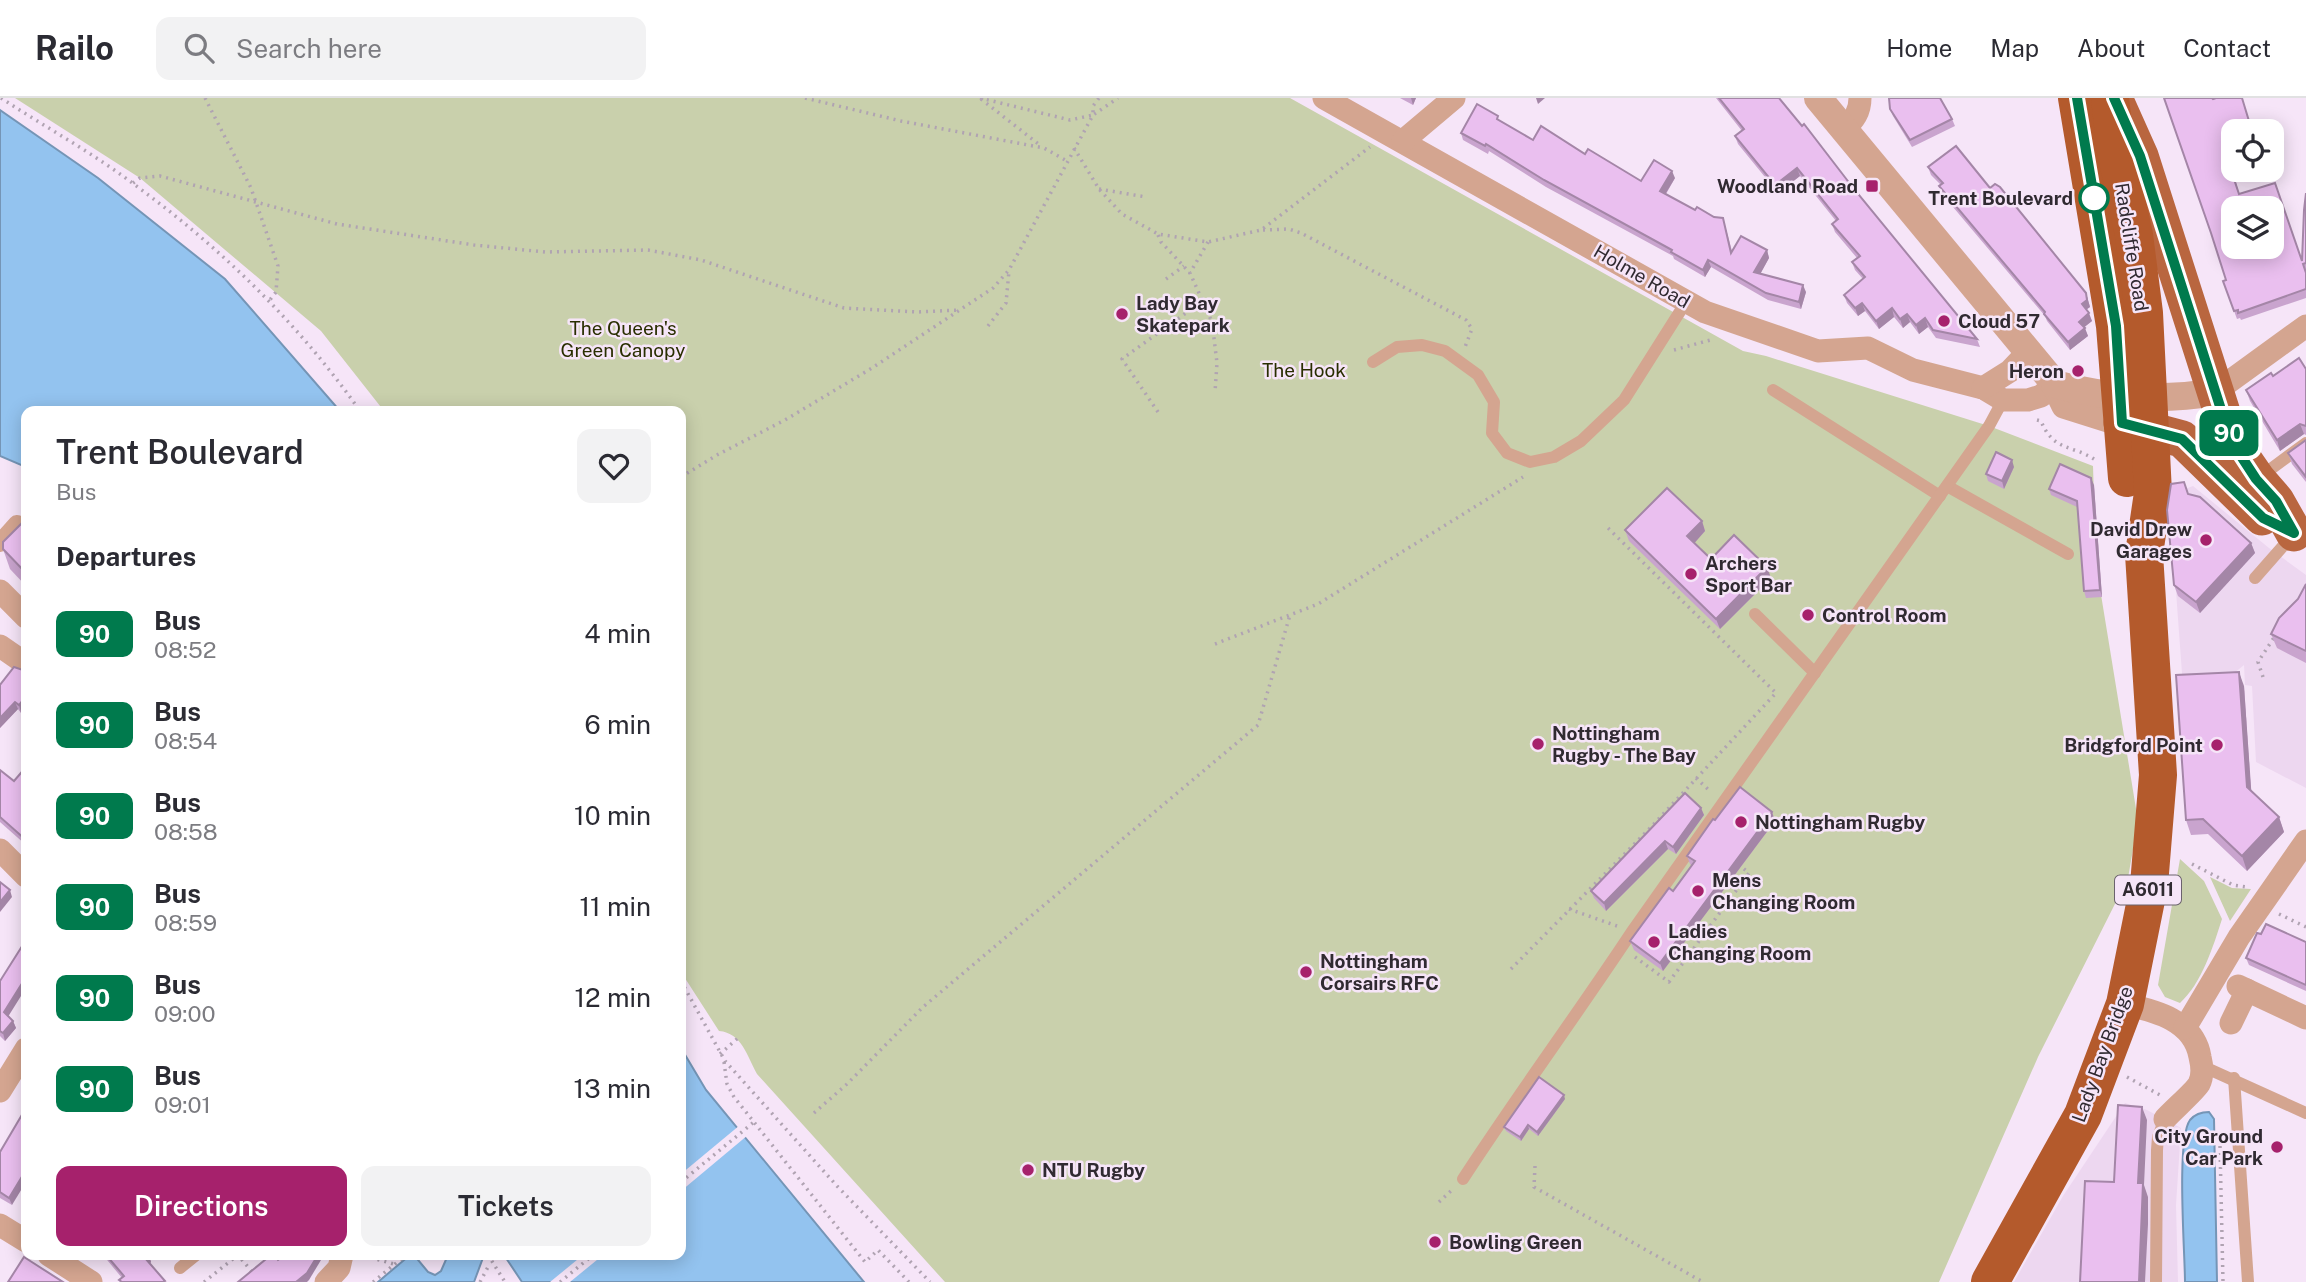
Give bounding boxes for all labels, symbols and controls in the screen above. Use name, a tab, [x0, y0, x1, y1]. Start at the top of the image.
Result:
search box	[156, 17, 646, 80]
text: Railo	[35, 29, 114, 67]
icon: search	[180, 29, 218, 67]
text: Search here	[236, 33, 382, 64]
text: Home	[1886, 34, 1952, 62]
text: Map	[1990, 34, 2039, 62]
text: About	[2077, 34, 2145, 62]
text: Contact	[2183, 34, 2271, 62]
map controls	[2221, 119, 2284, 259]
button: locate	[2221, 119, 2284, 182]
place label: Woodland Road	[1717, 175, 1858, 197]
marker: Woodland Road	[1864, 178, 1880, 194]
street label: Radcliffe Road	[2111, 181, 2153, 313]
marker: Trent Boulevard	[2079, 183, 2109, 213]
place label: Trent Boulevard	[1928, 187, 2073, 209]
button: layers	[2221, 196, 2284, 259]
street label: Holme Road	[1590, 240, 1694, 312]
place label: Lady Bay Skatepark	[1136, 292, 1230, 336]
marker: Lady Bay Skatepark	[1114, 306, 1130, 322]
place label: Cloud 57	[1958, 310, 2040, 332]
marker: Cloud 57	[1936, 313, 1952, 329]
park label: The Queen's Green Canopy	[561, 317, 685, 361]
park label: The Hook	[1262, 359, 1346, 381]
place label: Heron	[2009, 360, 2064, 382]
marker: Heron	[2070, 363, 2086, 379]
line badge: 90	[2198, 410, 2260, 456]
text: 90	[2213, 419, 2245, 447]
button: heart	[577, 429, 651, 503]
text: Trent Boulevard	[56, 433, 304, 471]
text: Bus	[56, 478, 96, 505]
place label: David Drew Garages	[2090, 518, 2192, 562]
marker: David Drew Garages	[2198, 532, 2214, 548]
text: Departures	[56, 541, 196, 572]
place label: Archers Sport Bar	[1705, 552, 1792, 596]
marker: Archers Sport Bar	[1683, 566, 1699, 582]
place label: Control Room	[1822, 604, 1946, 626]
text: Bus	[154, 605, 201, 636]
marker: Control Room	[1800, 607, 1816, 623]
text: 4 min	[584, 618, 651, 649]
text: 90	[79, 620, 110, 648]
text: 08:52	[154, 636, 216, 663]
text: Bus	[154, 696, 201, 727]
text: 6 min	[584, 709, 651, 740]
text: 90	[79, 711, 110, 739]
place label: Nottingham Rugby - The Bay	[1552, 722, 1696, 766]
text: 08:54	[154, 727, 217, 754]
place label: Bridgford Point	[2064, 734, 2203, 756]
marker: Nottingham Rugby - The Bay	[1530, 736, 1546, 752]
marker: Bridgford Point	[2209, 737, 2225, 753]
text: Bus	[154, 787, 201, 818]
text: 10 min	[574, 800, 651, 831]
text: 90	[79, 802, 110, 830]
place label: Nottingham Rugby	[1755, 811, 1926, 833]
marker: Nottingham Rugby	[1733, 814, 1749, 830]
text: 08:58	[154, 818, 218, 845]
place label: Mens Changing Room	[1712, 869, 1855, 913]
road number: A6011	[2115, 876, 2181, 904]
text: Bus	[154, 878, 201, 909]
marker: Mens Changing Room	[1690, 883, 1706, 899]
text: 11 min	[579, 891, 651, 922]
text: 90	[79, 893, 110, 921]
text: 08:59	[154, 909, 217, 936]
place label: Ladies Changing Room	[1668, 920, 1811, 964]
marker: Ladies Changing Room	[1646, 934, 1662, 950]
place label: Nottingham Corsairs RFC	[1320, 950, 1439, 994]
marker: Nottingham Corsairs RFC	[1298, 964, 1314, 980]
text: Bus	[154, 969, 201, 1000]
text: 12 min	[575, 982, 651, 1013]
street label: Lady Bay Bridge	[2067, 983, 2137, 1125]
text: 90	[79, 984, 110, 1012]
text: 09:00	[154, 1000, 215, 1027]
text: Bus	[154, 1060, 201, 1091]
text: 13 min	[574, 1073, 651, 1104]
text: 90	[79, 1075, 110, 1103]
text: 09:01	[154, 1091, 211, 1118]
place label: City Ground Car Park	[2154, 1125, 2263, 1169]
marker: City Ground Car Park	[2269, 1139, 2285, 1155]
place label: NTU Rugby	[1042, 1159, 1145, 1181]
marker: NTU Rugby	[1020, 1162, 1036, 1178]
button: Directions	[56, 1166, 347, 1246]
button: Tickets	[361, 1166, 651, 1246]
place label: Bowling Green	[1449, 1231, 1582, 1253]
marker: Bowling Green	[1427, 1234, 1443, 1250]

